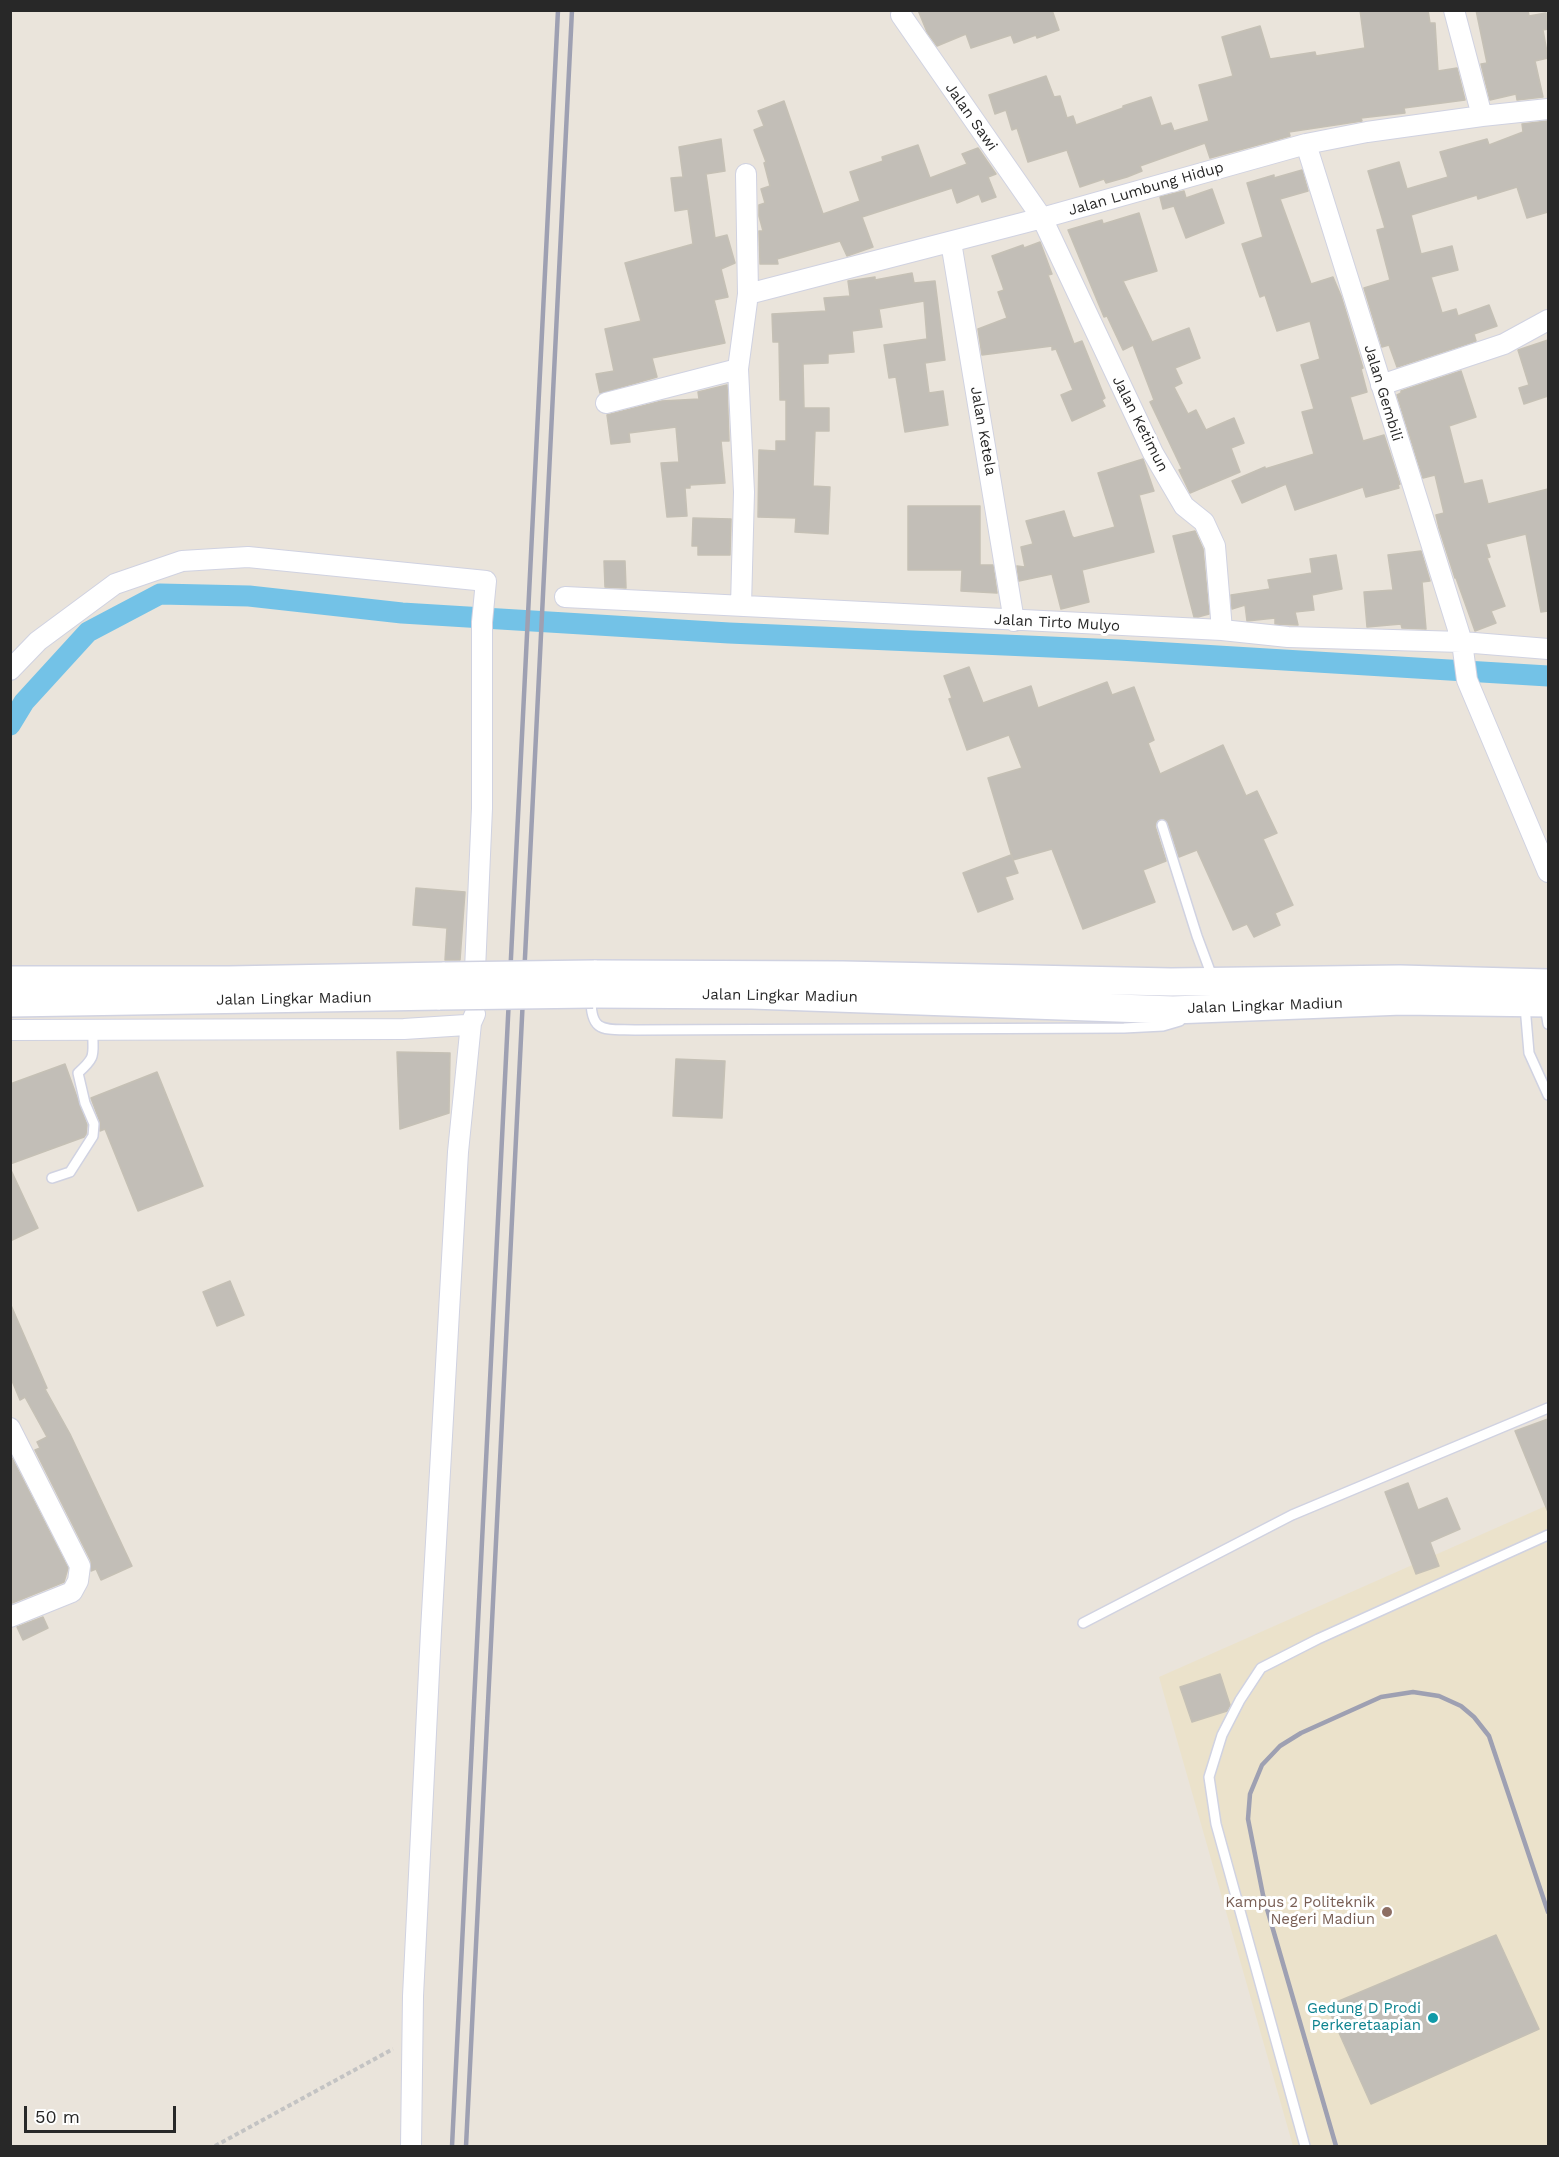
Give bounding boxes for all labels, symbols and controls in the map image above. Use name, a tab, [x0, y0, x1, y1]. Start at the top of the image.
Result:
street label: Jalan Sawi	[941, 80, 1001, 154]
street label: Jalan Lumbung Hidup	[1066, 158, 1226, 220]
street label: Jalan Gembili	[1360, 343, 1406, 443]
street label: Jalan Ketimun	[1108, 373, 1172, 475]
street label: Jalan Ketela	[966, 385, 1000, 477]
street label: Jalan Tirto Mulyo	[994, 611, 1120, 635]
street label: Jalan Lingkar Madiun	[702, 986, 858, 1006]
street label: Jalan Lingkar Madiun	[216, 989, 372, 1009]
street label: Jalan Lingkar Madiun	[1187, 994, 1343, 1018]
place label: Kampus 2 Politeknik Negeri Madiun	[1225, 1894, 1375, 1929]
marker: Kampus 2 Politeknik Negeri Madiun	[1380, 1905, 1394, 1919]
place label: Gedung D Prodi Perkeretaapian	[1307, 2000, 1421, 2035]
marker: Gedung D Prodi Perkeretaapian	[1426, 2011, 1440, 2025]
scale bar	[27, 2094, 178, 2132]
text: 50 m	[35, 2106, 80, 2127]

